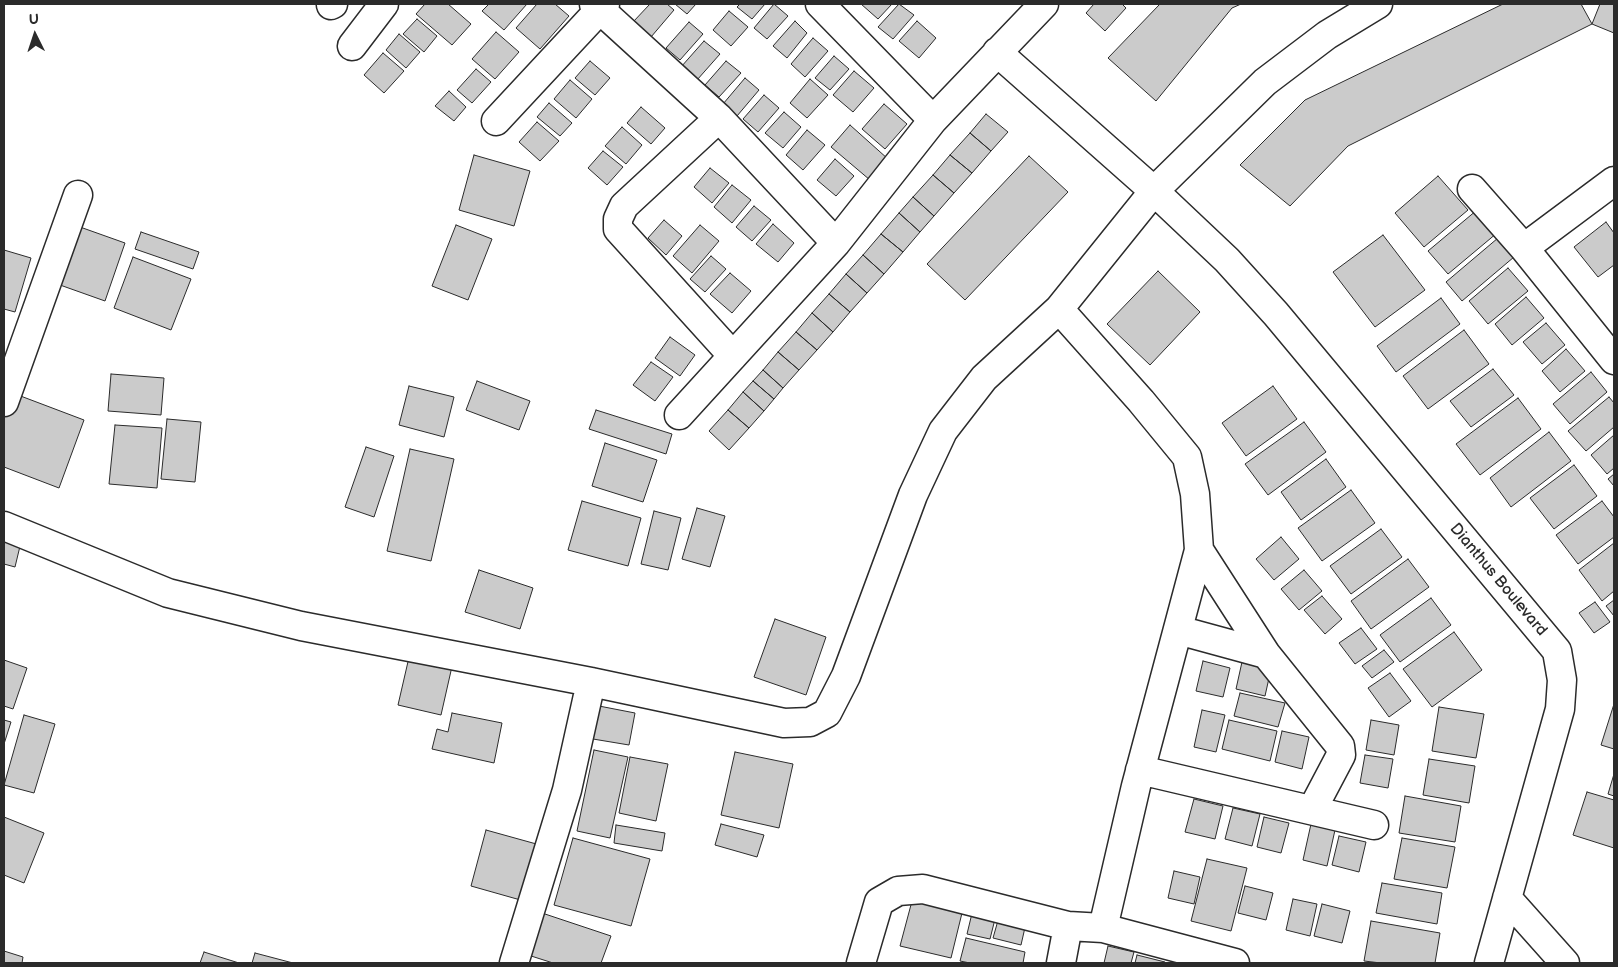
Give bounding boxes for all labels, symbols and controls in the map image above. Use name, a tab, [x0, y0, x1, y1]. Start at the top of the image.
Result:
north arrow	[10, 10, 60, 60]
text: U	[28, 11, 39, 28]
street label: Dianthus Boulevard	[1445, 520, 1551, 640]

